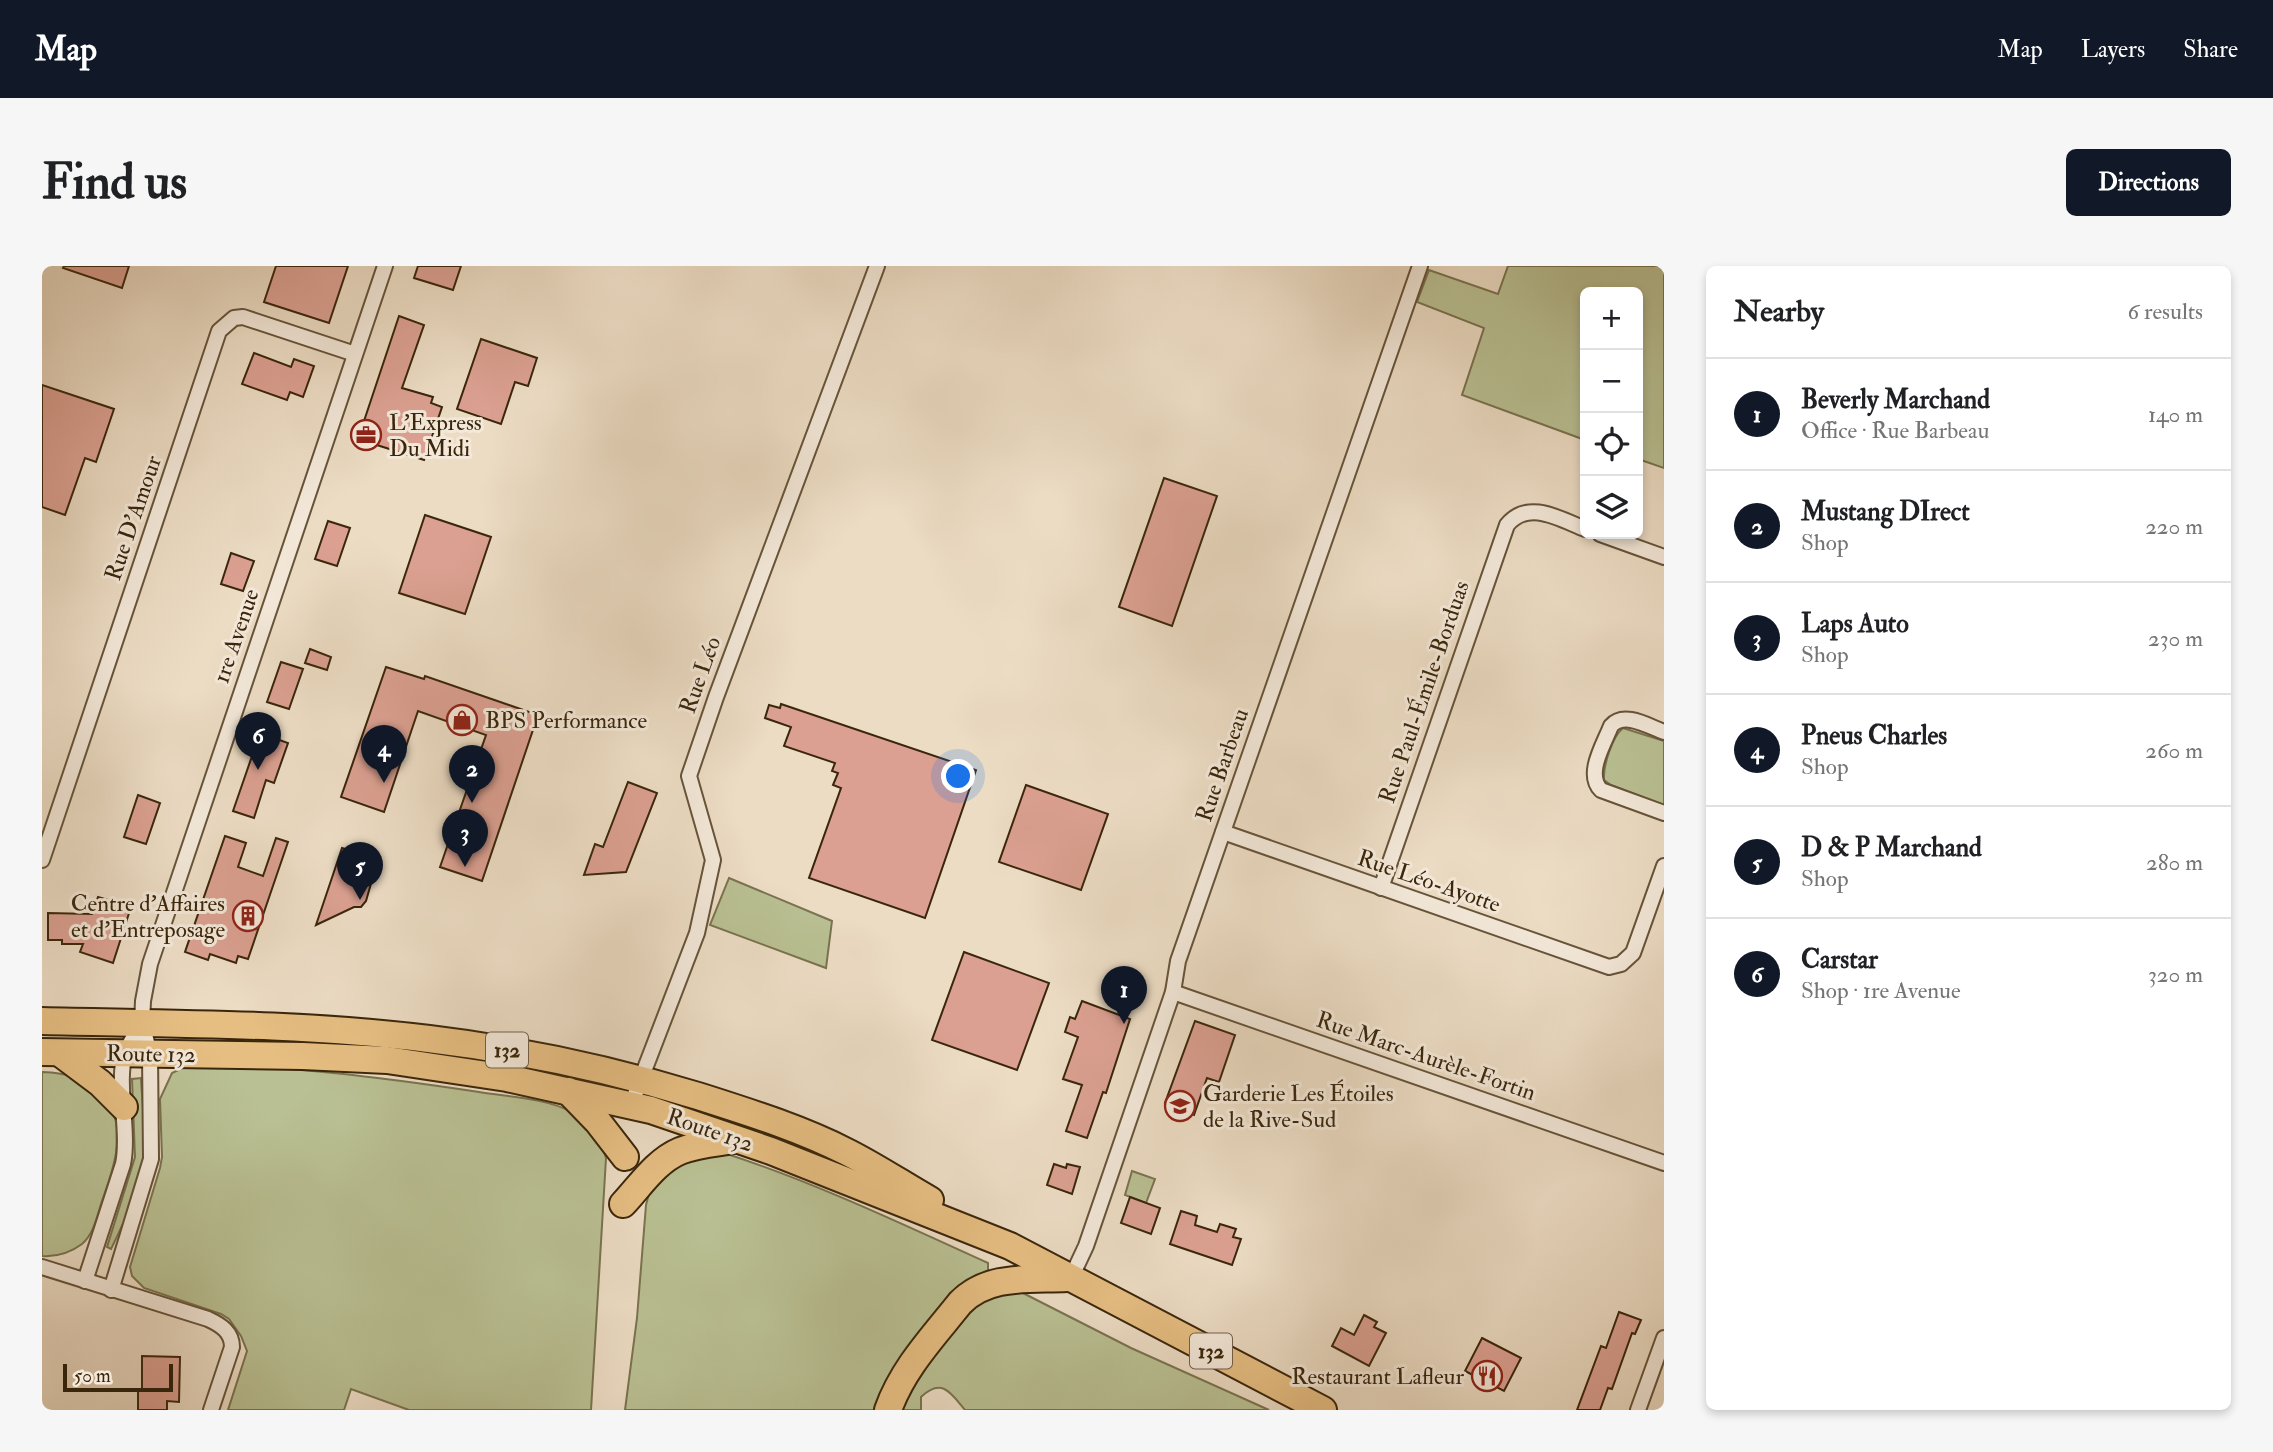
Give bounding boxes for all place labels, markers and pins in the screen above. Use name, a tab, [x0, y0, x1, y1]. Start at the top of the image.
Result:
place label: L'Express Du Midi	[389, 408, 482, 463]
office icon: L'Express Du Midi	[349, 418, 383, 452]
shop icon: BPS Performance	[445, 703, 479, 737]
place label: BPS Performance	[485, 706, 648, 735]
pin: 6	[235, 712, 281, 770]
pin: 4	[361, 725, 407, 783]
pin: 2	[449, 745, 495, 803]
pin: 3	[442, 809, 488, 867]
pin: 5	[337, 842, 383, 900]
place label: Centre d'Affaires et d'Entreposage	[71, 889, 225, 945]
building icon: Centre d'Affaires et d'Entreposage	[231, 899, 265, 933]
pin: 1	[1101, 966, 1147, 1024]
place label: Garderie Les Étoiles de la Rive-Sud	[1203, 1079, 1394, 1134]
school or university icon: Garderie Les Étoiles de la Rive-Sud	[1163, 1089, 1197, 1123]
restaurant icon: Restaurant Lafleur	[1470, 1359, 1504, 1393]
place label: Restaurant Lafleur	[1291, 1362, 1464, 1391]

